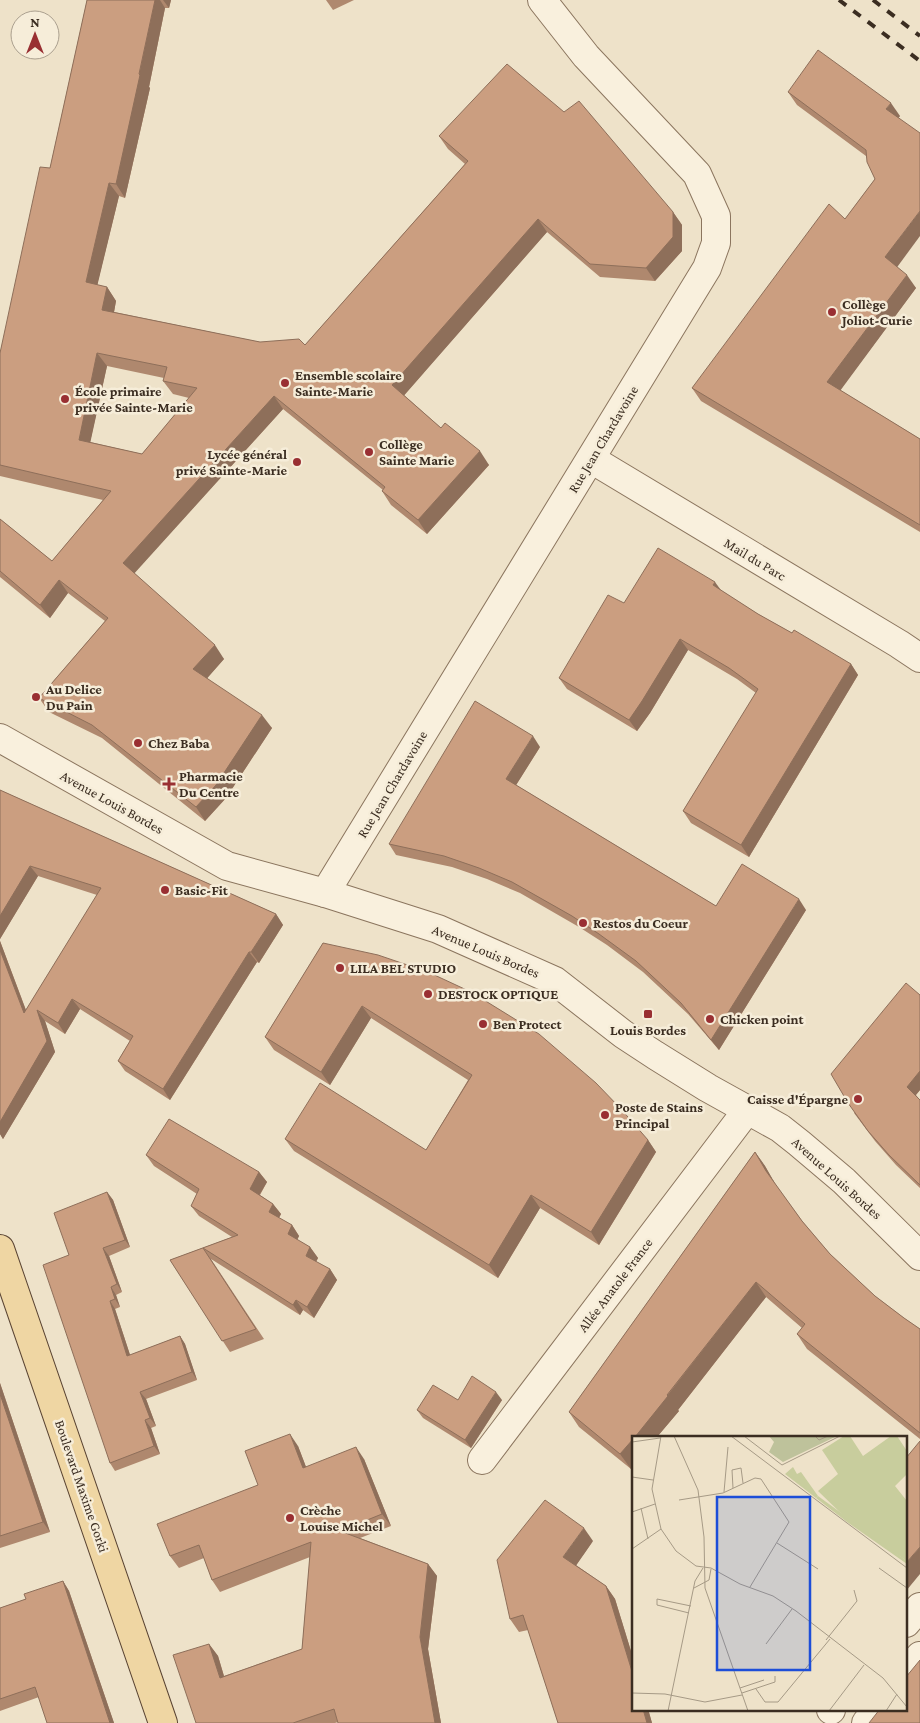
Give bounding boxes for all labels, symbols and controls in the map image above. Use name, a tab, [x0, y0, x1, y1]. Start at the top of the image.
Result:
north arrow	[10, 10, 60, 60]
text: N	[30, 14, 40, 30]
place label: Collège Joliot-Curie	[840, 296, 913, 328]
marker: Collège Joliot-Curie	[826, 306, 838, 318]
place label: Ensemble scolaire Sainte-Marie	[295, 367, 402, 399]
marker: Ensemble scolaire Sainte-Marie	[279, 377, 291, 389]
place label: École primaire privée Sainte-Marie	[75, 383, 193, 415]
street label: Rue Jean Chardavoine	[565, 383, 641, 495]
marker: École primaire privée Sainte-Marie	[59, 393, 71, 405]
place label: Collège Sainte Marie	[379, 436, 455, 468]
place label: Lycée général privé Sainte-Marie	[176, 446, 287, 478]
marker: Collège Sainte Marie	[363, 446, 375, 458]
marker: Lycée général privé Sainte-Marie	[291, 456, 303, 468]
street label: Mail du Parc	[721, 534, 789, 584]
place label: Au Delice Du Pain	[45, 681, 102, 713]
marker: Au Delice Du Pain	[30, 691, 42, 703]
street label: Rue Jean Chardavoine	[354, 728, 430, 840]
place label: Chez Baba	[148, 735, 210, 751]
marker: Chez Baba	[132, 737, 144, 749]
street label: Avenue Louis Bordes	[58, 767, 166, 837]
place label: Pharmacie Du Centre	[179, 768, 243, 800]
marker: Pharmacie Du Centre	[163, 778, 175, 790]
place label: Basic-Fit	[175, 882, 229, 898]
marker: Basic-Fit	[159, 884, 171, 896]
place label: Restos du Coeur	[593, 915, 689, 931]
marker: Restos du Coeur	[577, 917, 589, 929]
street label: Avenue Louis Bordes	[430, 921, 542, 981]
place label: LILA BEL STUDIO	[350, 960, 456, 976]
marker: LILA BEL STUDIO	[334, 962, 346, 974]
place label: DESTOCK OPTIQUE	[438, 986, 558, 1002]
marker: DESTOCK OPTIQUE	[422, 988, 434, 1000]
marker: Louis Bordes	[642, 1008, 654, 1020]
place label: Chicken point	[720, 1011, 805, 1027]
marker: Chicken point	[704, 1013, 716, 1025]
place label: Ben Protect	[493, 1016, 562, 1032]
marker: Ben Protect	[477, 1018, 489, 1030]
place label: Louis Bordes	[610, 1022, 686, 1038]
place label: Caisse d'Épargne	[747, 1091, 848, 1107]
marker: Caisse d'Épargne	[852, 1093, 864, 1105]
place label: Poste de Stains Principal	[615, 1099, 703, 1131]
marker: Poste de Stains Principal	[599, 1109, 611, 1121]
street label: Avenue Louis Bordes	[789, 1133, 885, 1223]
street label: Allée Anatole France	[574, 1235, 656, 1335]
street label: Boulevard Maxime Gorki	[52, 1418, 112, 1555]
inset map	[632, 1436, 908, 1710]
place label: Crèche Louise Michel	[300, 1502, 383, 1534]
marker: Crèche Louise Michel	[284, 1512, 296, 1524]

